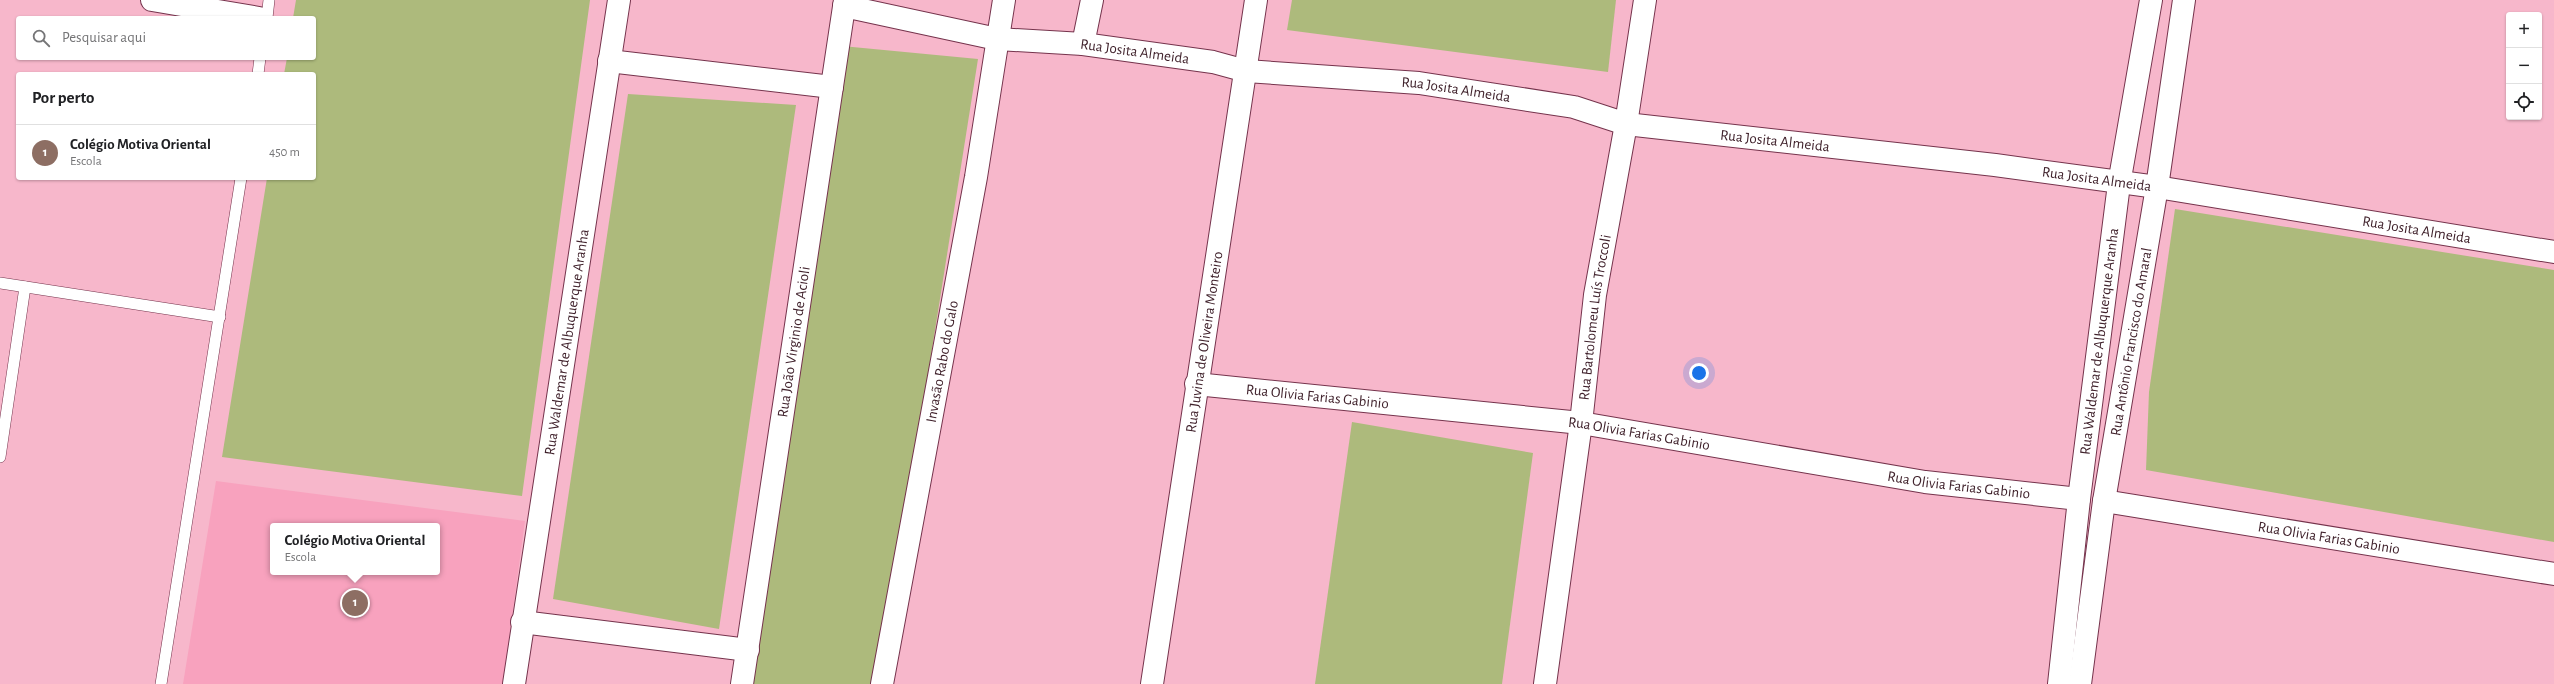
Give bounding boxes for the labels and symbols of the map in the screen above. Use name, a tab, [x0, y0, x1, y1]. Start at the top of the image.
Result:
street label: Rua Josita Almeida	[1079, 37, 1190, 67]
street label: Rua Josita Almeida	[1401, 75, 1511, 105]
street label: Rua Josita Almeida	[1719, 128, 1830, 155]
street label: Rua Josita Almeida	[2041, 164, 2152, 194]
street label: Rua Josita Almeida	[2361, 214, 2472, 246]
street label: Rua Waldemar de Albuquerque Aranha	[2078, 227, 2121, 456]
street label: Rua Waldemar de Albuquerque Aranha	[542, 228, 592, 456]
street label: Rua Bartolomeu Luís Troccoli	[1577, 233, 1614, 401]
street label: Rua Antônio Francisco do Amaral	[2108, 247, 2155, 437]
street label: Rua Juvina de Oliveira Monteiro	[1183, 250, 1226, 434]
street label: Rua João Virginio de Acioli	[775, 265, 813, 418]
street label: Invasão Rabo do Galo	[924, 299, 961, 424]
your location	[1689, 363, 1709, 383]
street label: Rua Olivia Farias Gabinio	[1245, 382, 1390, 411]
street label: Rua Olivia Farias Gabinio	[1567, 415, 1711, 453]
street label: Rua Olivia Farias Gabinio	[1886, 469, 2031, 502]
street label: Rua Olivia Farias Gabinio	[2257, 519, 2401, 557]
pin: 1	[342, 588, 368, 618]

